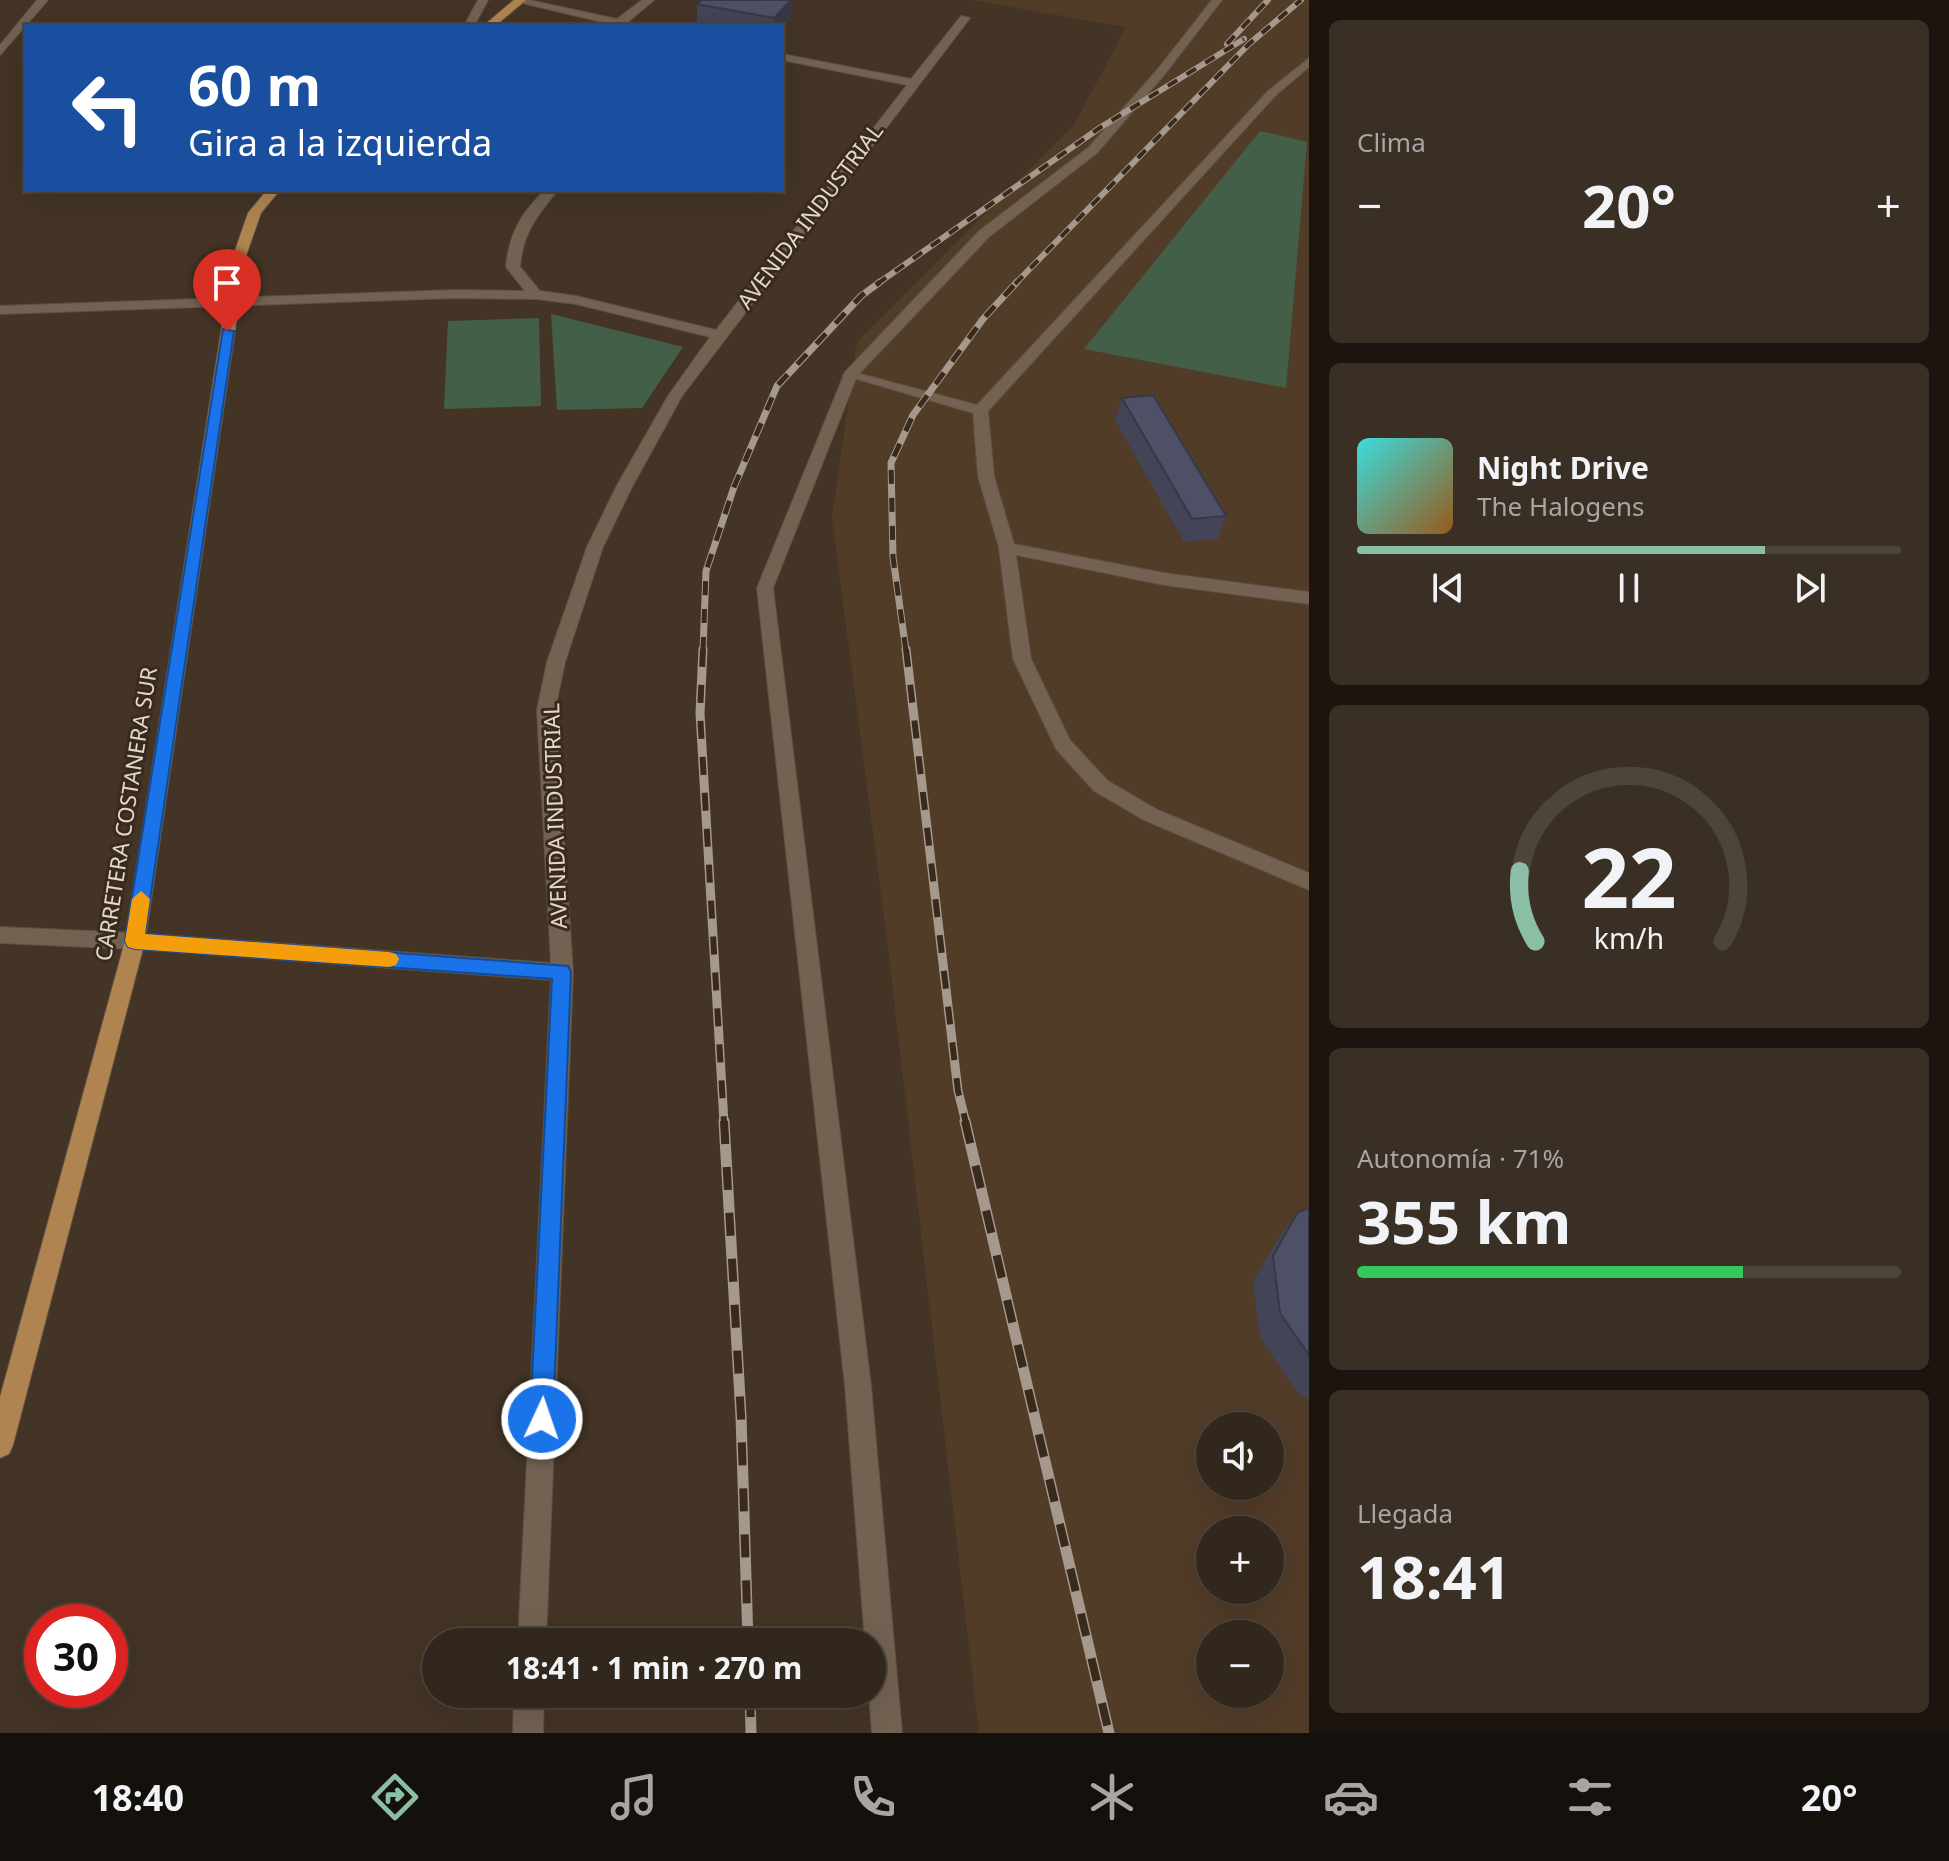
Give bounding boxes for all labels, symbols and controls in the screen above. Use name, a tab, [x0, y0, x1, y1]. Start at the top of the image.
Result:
text: 60 m	[188, 46, 321, 122]
icon: left	[56, 56, 160, 160]
street label: AVENIDA INDUSTRIAL	[729, 116, 889, 314]
text: Gira a la izquierda	[188, 118, 492, 167]
text: Clima	[1357, 124, 1426, 160]
text: 20°	[1582, 164, 1676, 246]
text: −	[1357, 175, 1382, 235]
text: +	[1876, 175, 1901, 235]
pin	[193, 249, 261, 331]
icon: arrive	[205, 261, 249, 305]
text: Night Drive	[1477, 447, 1649, 488]
text: The Halogens	[1477, 488, 1644, 524]
icon: previous	[1426, 566, 1470, 610]
icon: pause	[1607, 566, 1651, 610]
icon: next	[1788, 566, 1832, 610]
street label: CARRETERA COSTANERA SUR	[87, 664, 163, 963]
street label: AVENIDA INDUSTRIAL	[535, 703, 573, 929]
text: 22	[1581, 819, 1677, 932]
text: km/h	[1594, 919, 1664, 958]
text: Autonomía · 71%	[1357, 1140, 1564, 1176]
text: 355 km	[1357, 1180, 1571, 1262]
position arrow	[500, 1377, 584, 1461]
map controls	[1196, 1412, 1284, 1708]
button: sound	[1196, 1412, 1284, 1500]
text: Llegada	[1357, 1495, 1453, 1531]
button: +	[1196, 1516, 1284, 1604]
text: 18:41	[1357, 1535, 1511, 1617]
speed limit sign: 30	[24, 1604, 128, 1708]
button: −	[1196, 1620, 1284, 1708]
text: 18:41 · 1 min · 270 m	[506, 1647, 802, 1688]
icon: directions	[367, 1769, 423, 1825]
icon: music	[606, 1769, 662, 1825]
icon: phone	[845, 1769, 901, 1825]
icon: climate	[1084, 1769, 1140, 1825]
icon: car	[1323, 1769, 1379, 1825]
icon: filters	[1562, 1769, 1618, 1825]
text: 18:40	[92, 1773, 184, 1822]
text: 20°	[1801, 1773, 1857, 1822]

